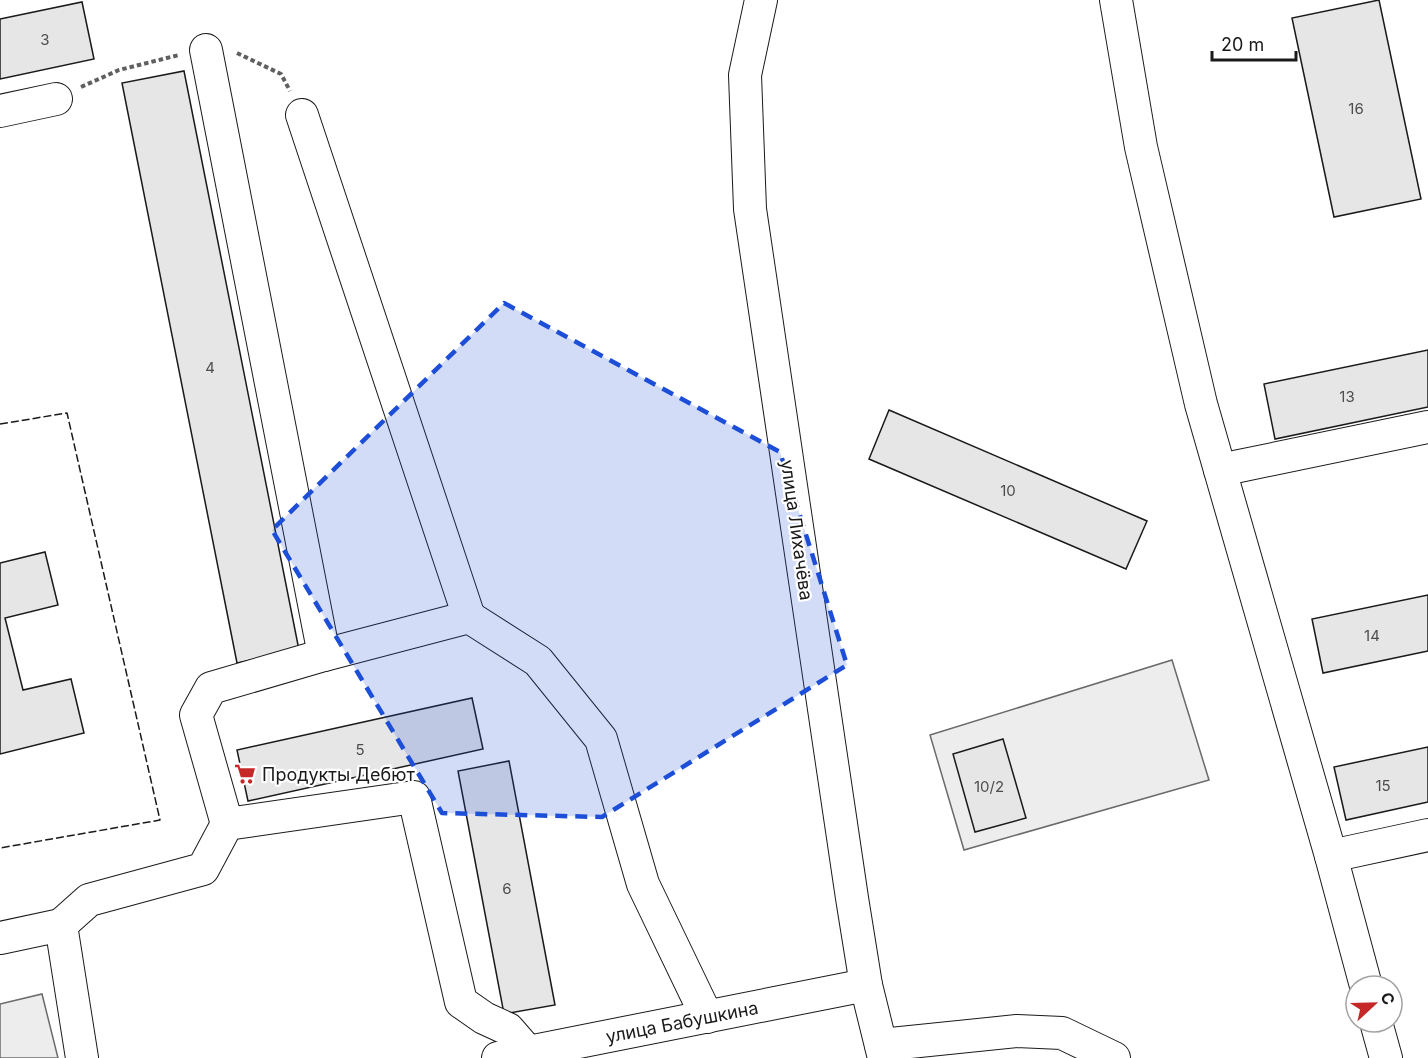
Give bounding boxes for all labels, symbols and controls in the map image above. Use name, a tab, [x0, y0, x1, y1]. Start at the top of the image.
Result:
scale bar	[1212, 24, 1296, 62]
house number: 3	[40, 30, 50, 49]
text: 20 m	[1221, 34, 1264, 55]
house number: 16	[1348, 99, 1364, 118]
house number: 4	[205, 358, 215, 377]
house number: 13	[1339, 387, 1355, 406]
street label: улица Лихачёва	[777, 459, 817, 601]
house number: 10	[1000, 481, 1016, 500]
house number: 14	[1364, 626, 1380, 645]
house number: 5	[355, 740, 365, 759]
supermarket icon: Продукты Дебют	[233, 762, 257, 786]
place label: Продукты Дебют	[262, 764, 415, 785]
house number: 15	[1375, 776, 1391, 795]
house number: 10/2	[974, 777, 1004, 796]
house number: 6	[502, 879, 512, 898]
north arrow	[1344, 974, 1404, 1034]
text: С	[1376, 989, 1399, 1008]
street label: улица Бабушкина	[604, 997, 760, 1047]

